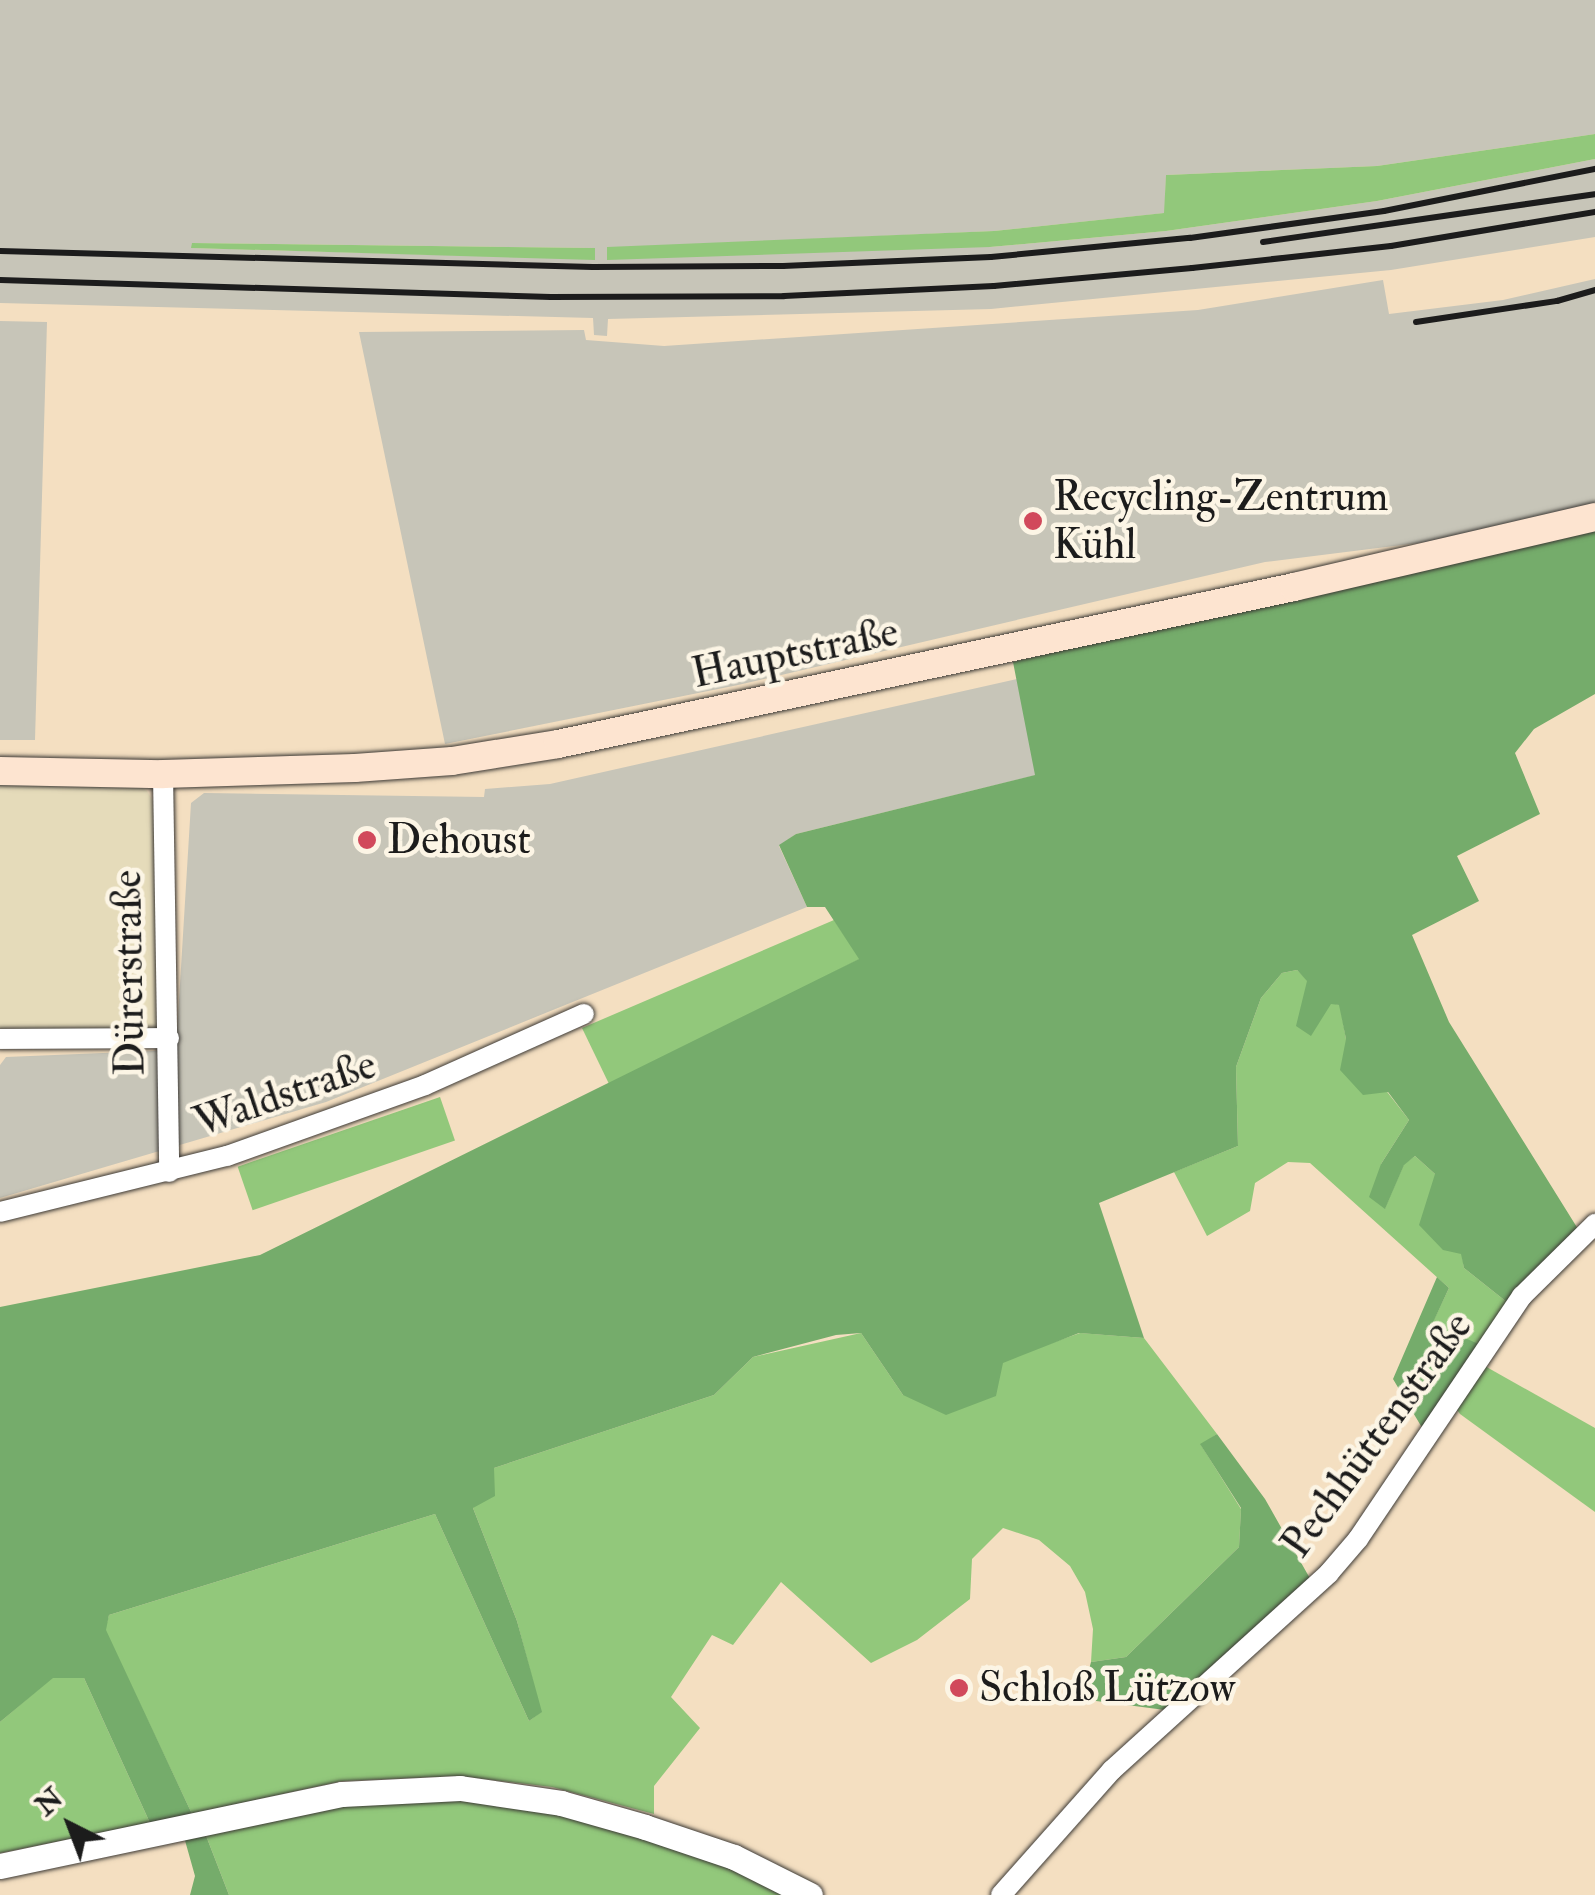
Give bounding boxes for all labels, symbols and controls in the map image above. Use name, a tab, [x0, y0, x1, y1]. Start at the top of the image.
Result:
place label: Recycling-Zentrum Kühl	[1053, 472, 1388, 570]
marker: Recycling-Zentrum Kühl	[1022, 510, 1044, 532]
street label: Hauptstraße	[687, 607, 903, 699]
place label: Dehoust	[387, 815, 531, 865]
marker: Dehoust	[356, 829, 378, 851]
street label: Dürerstraße	[102, 870, 156, 1076]
street label: Waldstraße	[188, 1039, 382, 1149]
street label: Pechhüttenstraße	[1271, 1303, 1483, 1567]
place label: Schloß Lützow	[979, 1663, 1235, 1713]
marker: Schloß Lützow	[948, 1677, 970, 1699]
north arrow	[20, 1775, 120, 1875]
text: N	[29, 1781, 71, 1824]

